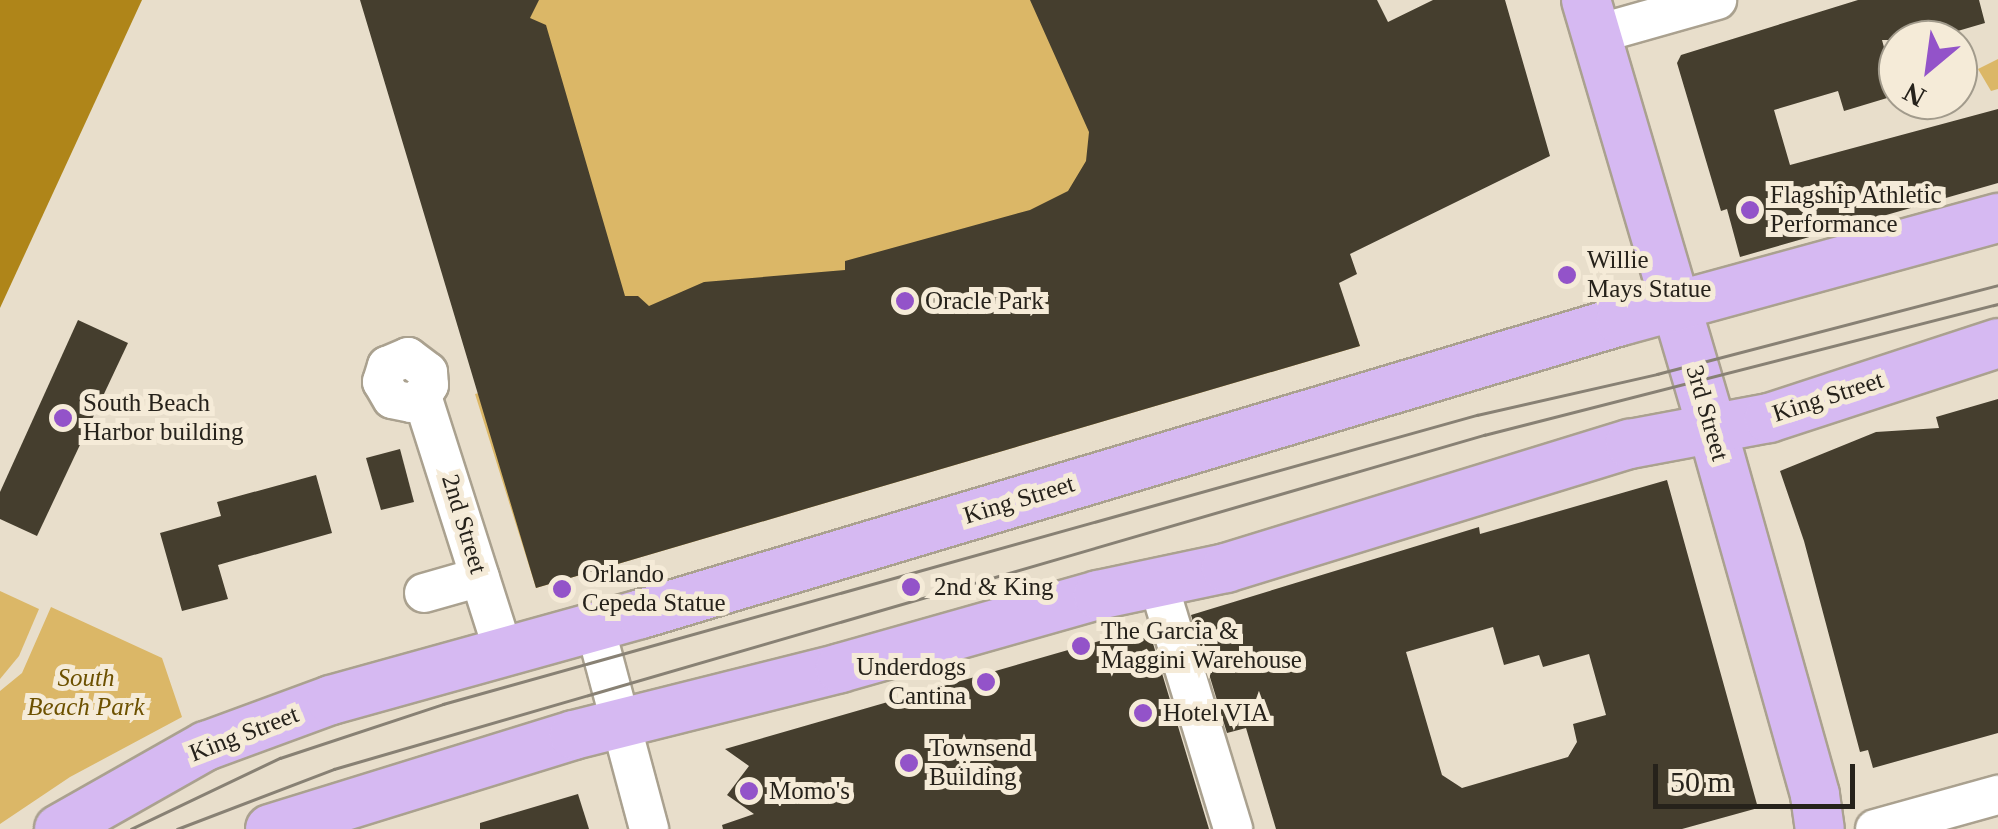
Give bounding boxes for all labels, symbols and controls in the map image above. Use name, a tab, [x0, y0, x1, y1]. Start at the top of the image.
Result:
north arrow	[1878, 20, 1978, 120]
text: N	[1898, 76, 1931, 113]
place label: Flagship Athletic Performance	[1770, 181, 1943, 240]
marker: Flagship Athletic Performance	[1739, 199, 1761, 221]
place label: Willie Mays Statue	[1587, 246, 1711, 305]
marker: Willie Mays Statue	[1556, 264, 1578, 286]
place label: Oracle Park	[925, 286, 1044, 316]
marker: Oracle Park	[894, 290, 916, 312]
street label: 3rd Street	[1679, 362, 1735, 464]
street label: King Street	[1769, 365, 1887, 429]
place label: South Beach Harbor building	[83, 389, 243, 448]
marker: South Beach Harbor building	[52, 407, 74, 429]
street label: King Street	[960, 469, 1078, 531]
street label: 2nd Street	[435, 471, 493, 577]
place label: Orlando Cepeda Statue	[582, 560, 726, 619]
place label: 2nd & King	[934, 572, 1053, 602]
marker: 2nd & King	[898, 574, 924, 600]
marker: Orlando Cepeda Statue	[551, 578, 573, 600]
place label: The Garcia & Maggini Warehouse	[1101, 617, 1302, 676]
marker: The Garcia & Maggini Warehouse	[1070, 635, 1092, 657]
place label: Underdogs Cantina	[856, 653, 966, 712]
park label: South Beach Park	[27, 664, 145, 723]
marker: Underdogs Cantina	[975, 671, 997, 693]
place label: Hotel VIA	[1163, 698, 1269, 728]
street label: King Street	[185, 699, 303, 769]
marker: Hotel VIA	[1132, 702, 1154, 724]
place label: Townsend Building	[929, 734, 1031, 793]
scale bar	[1658, 744, 1860, 806]
marker: Townsend Building	[898, 752, 920, 774]
text: 50 m	[1670, 765, 1731, 798]
place label: Momo's	[769, 776, 850, 806]
marker: Momo's	[738, 780, 760, 802]

